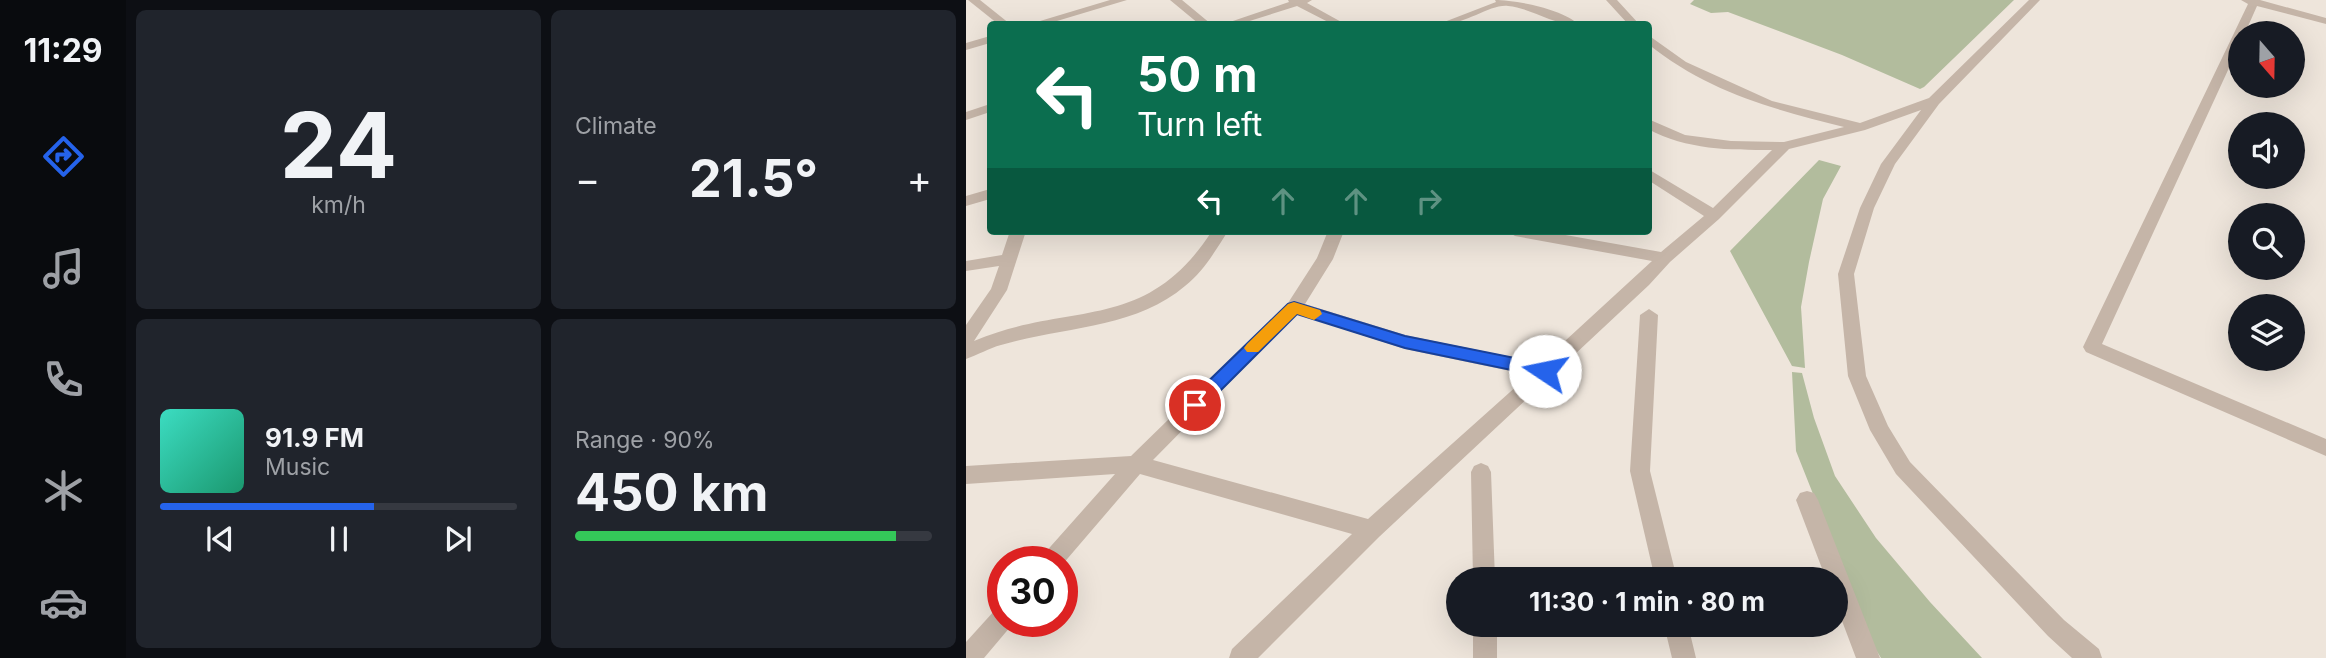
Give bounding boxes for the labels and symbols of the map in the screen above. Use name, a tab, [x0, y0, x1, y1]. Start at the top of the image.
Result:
north arrow	[2228, 21, 2305, 98]
position arrow	[1508, 334, 1582, 408]
pin	[1165, 375, 1225, 435]
speed limit sign: 30	[987, 546, 1078, 637]

